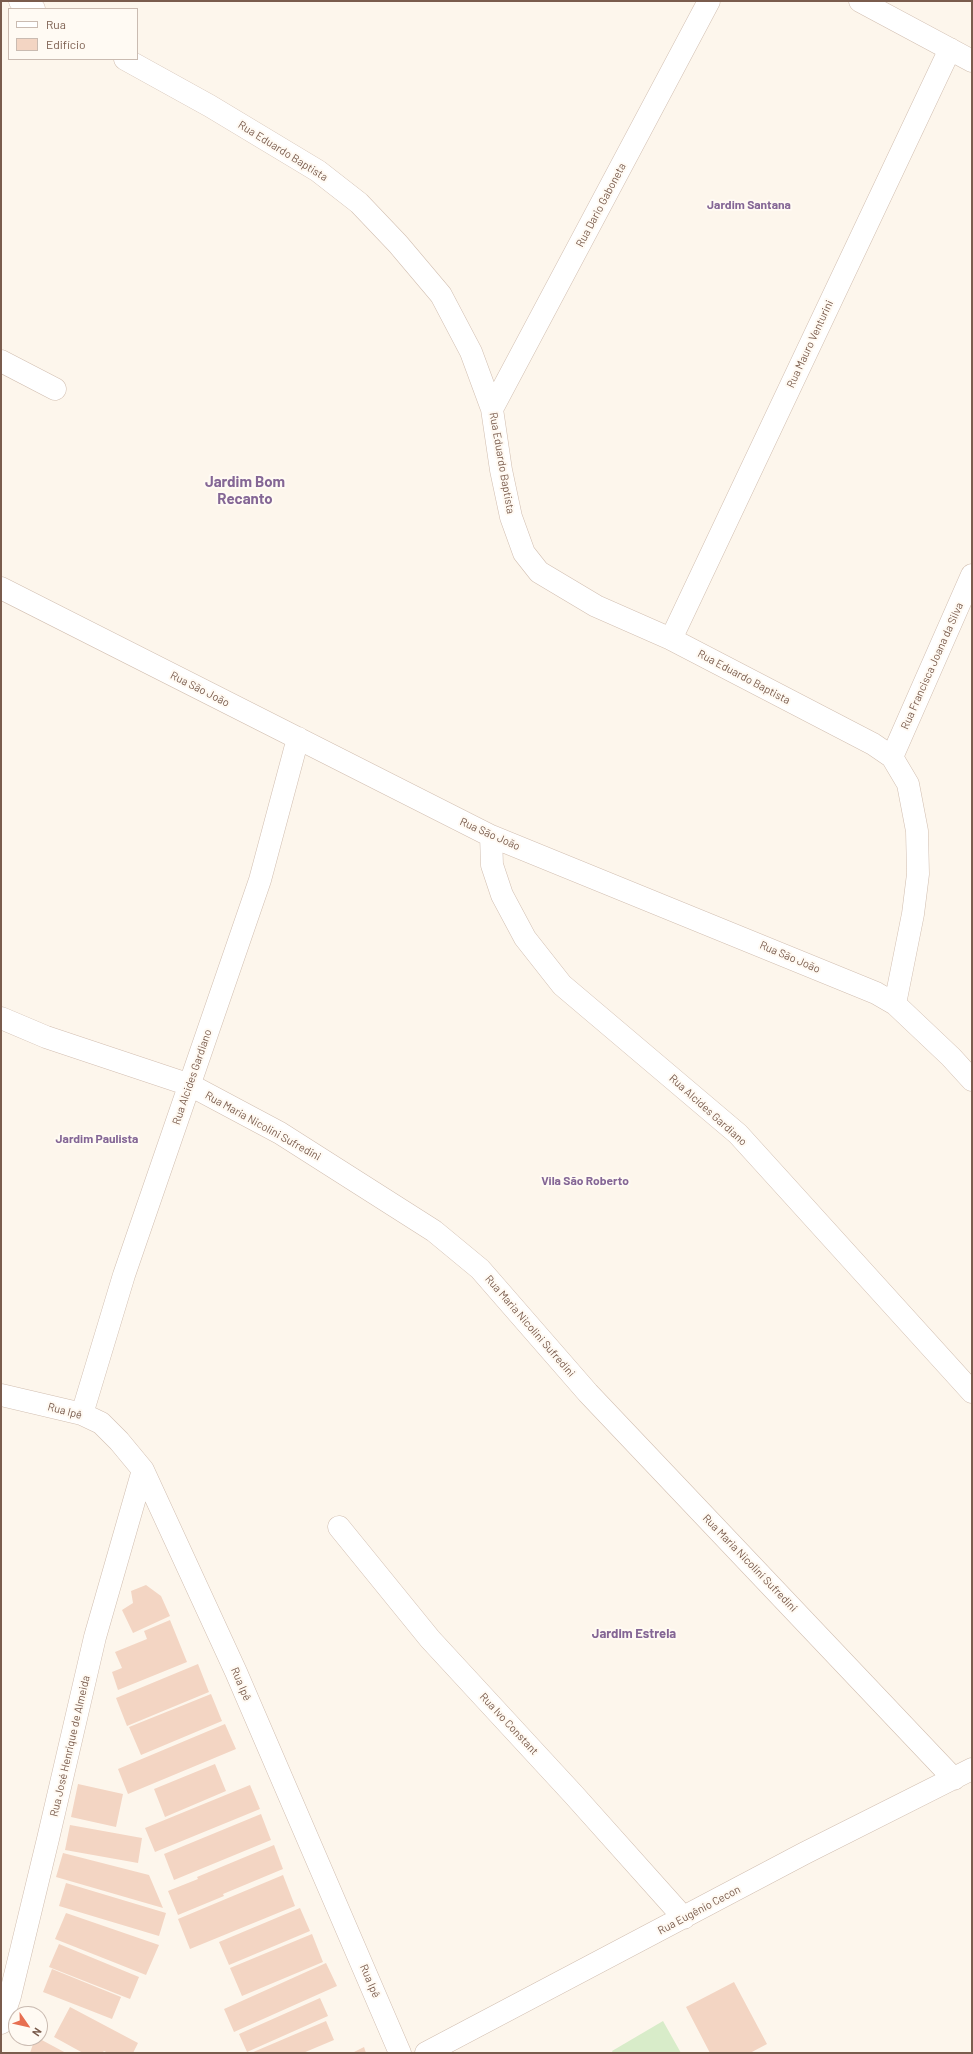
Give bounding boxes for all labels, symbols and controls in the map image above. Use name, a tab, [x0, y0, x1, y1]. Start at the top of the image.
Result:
legend	[8, 8, 138, 60]
text: Rua	[46, 17, 66, 31]
text: Edifício	[46, 37, 86, 51]
street label: Rua Eduardo Baptista	[236, 118, 330, 184]
street label: Rua Dario Gaboneta	[573, 161, 629, 249]
district label: Jardim Santana	[707, 198, 791, 212]
street label: Rua Mauro Venturini	[784, 298, 836, 390]
street label: Rua Eduardo Baptista	[487, 411, 517, 515]
district label: Jardim Bom Recanto	[205, 473, 285, 508]
street label: Rua Francisca Joana da Silva	[898, 601, 966, 731]
street label: Rua Eduardo Baptista	[695, 647, 793, 707]
street label: Rua São João	[168, 668, 232, 710]
street label: Rua São João	[458, 815, 522, 853]
street label: Rua São João	[758, 938, 822, 976]
street label: Rua Alcides Gardiano	[169, 1028, 215, 1126]
street label: Rua Alcides Gardiano	[666, 1072, 750, 1148]
street label: Rua Maria Nicolini Sufredini	[203, 1089, 323, 1163]
district label: Jardim Paulista	[56, 1132, 138, 1146]
district label: Vila São Roberto	[541, 1174, 629, 1188]
street label: Rua Maria Nicolini Sufredini	[482, 1272, 578, 1380]
street label: Rua Ipê	[46, 1400, 84, 1422]
street label: Rua Maria Nicolini Sufredini	[700, 1512, 800, 1614]
district label: Jardim Estrela	[592, 1626, 676, 1642]
street label: Rua Ipê	[228, 1665, 254, 1703]
street label: Rua José Henrique de Almeida	[47, 1674, 93, 1818]
street label: Rua Ivo Constant	[477, 1690, 541, 1758]
street label: Rua Eugênio Cecon	[655, 1883, 743, 1937]
street label: Rua Ipê	[357, 1962, 383, 2000]
north arrow	[8, 2006, 48, 2046]
text: N	[30, 2026, 45, 2039]

